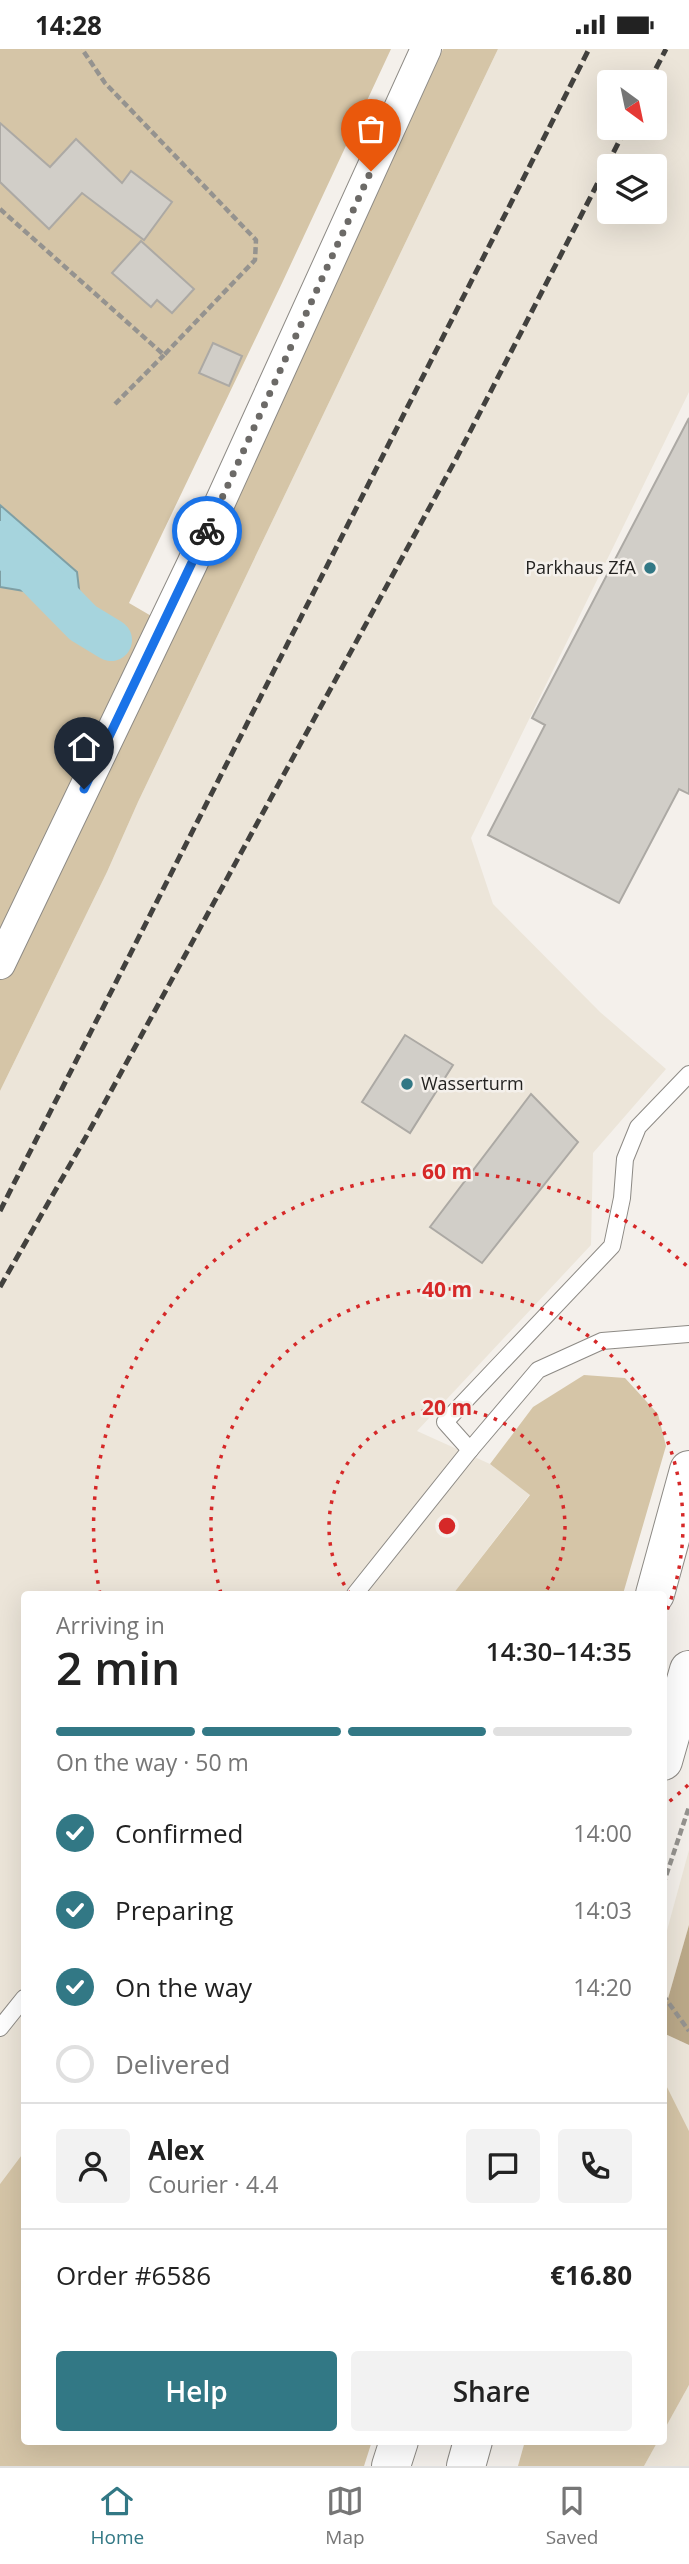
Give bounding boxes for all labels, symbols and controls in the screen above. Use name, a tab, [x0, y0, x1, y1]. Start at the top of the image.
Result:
text: 14:28	[35, 7, 102, 43]
north arrow	[597, 70, 667, 140]
map controls	[597, 70, 667, 224]
pin	[341, 99, 401, 171]
icon: bag	[352, 110, 390, 148]
button: layers	[597, 154, 667, 224]
courier	[172, 496, 242, 566]
icon: bike	[188, 512, 226, 550]
place label: Parkhaus ZfA	[525, 555, 637, 579]
marker: Parkhaus ZfA	[642, 560, 658, 576]
pin	[54, 717, 114, 789]
icon: home	[65, 728, 103, 766]
place label: Wasserturm	[421, 1071, 524, 1095]
marker: Wasserturm	[399, 1076, 415, 1092]
text: 60 m	[422, 1157, 472, 1185]
text: 40 m	[422, 1275, 472, 1303]
text: 20 m	[422, 1393, 472, 1421]
centre of rings	[435, 1514, 459, 1538]
text: Arriving in	[56, 1609, 165, 1641]
text: 14:30–14:35	[486, 1633, 632, 1669]
text: 2 min	[56, 1636, 180, 1698]
text: On the way · 50 m	[56, 1746, 249, 1778]
icon: check	[56, 1814, 94, 1852]
text: Confirmed	[115, 1815, 243, 1851]
text: 14:00	[573, 1817, 632, 1849]
icon: check	[56, 1891, 94, 1929]
text: Preparing	[115, 1892, 233, 1928]
text: 14:03	[573, 1894, 632, 1926]
icon: check	[56, 1968, 94, 2006]
text: On the way	[115, 1969, 252, 2005]
text: 14:20	[573, 1971, 632, 2003]
text: Delivered	[115, 2046, 230, 2082]
button: person	[56, 2129, 130, 2203]
button: chat	[466, 2129, 540, 2203]
button: phone	[558, 2129, 632, 2203]
text: Alex	[148, 2132, 204, 2168]
text: Courier · 4.4	[148, 2168, 278, 2200]
text: Order #6586	[56, 2257, 211, 2293]
text: €16.80	[550, 2257, 632, 2293]
button: Help	[56, 2351, 337, 2431]
button: Share	[351, 2351, 632, 2431]
tab: Home	[91, 2482, 144, 2550]
tab: Map	[325, 2482, 365, 2550]
tab: Saved	[546, 2482, 598, 2550]

